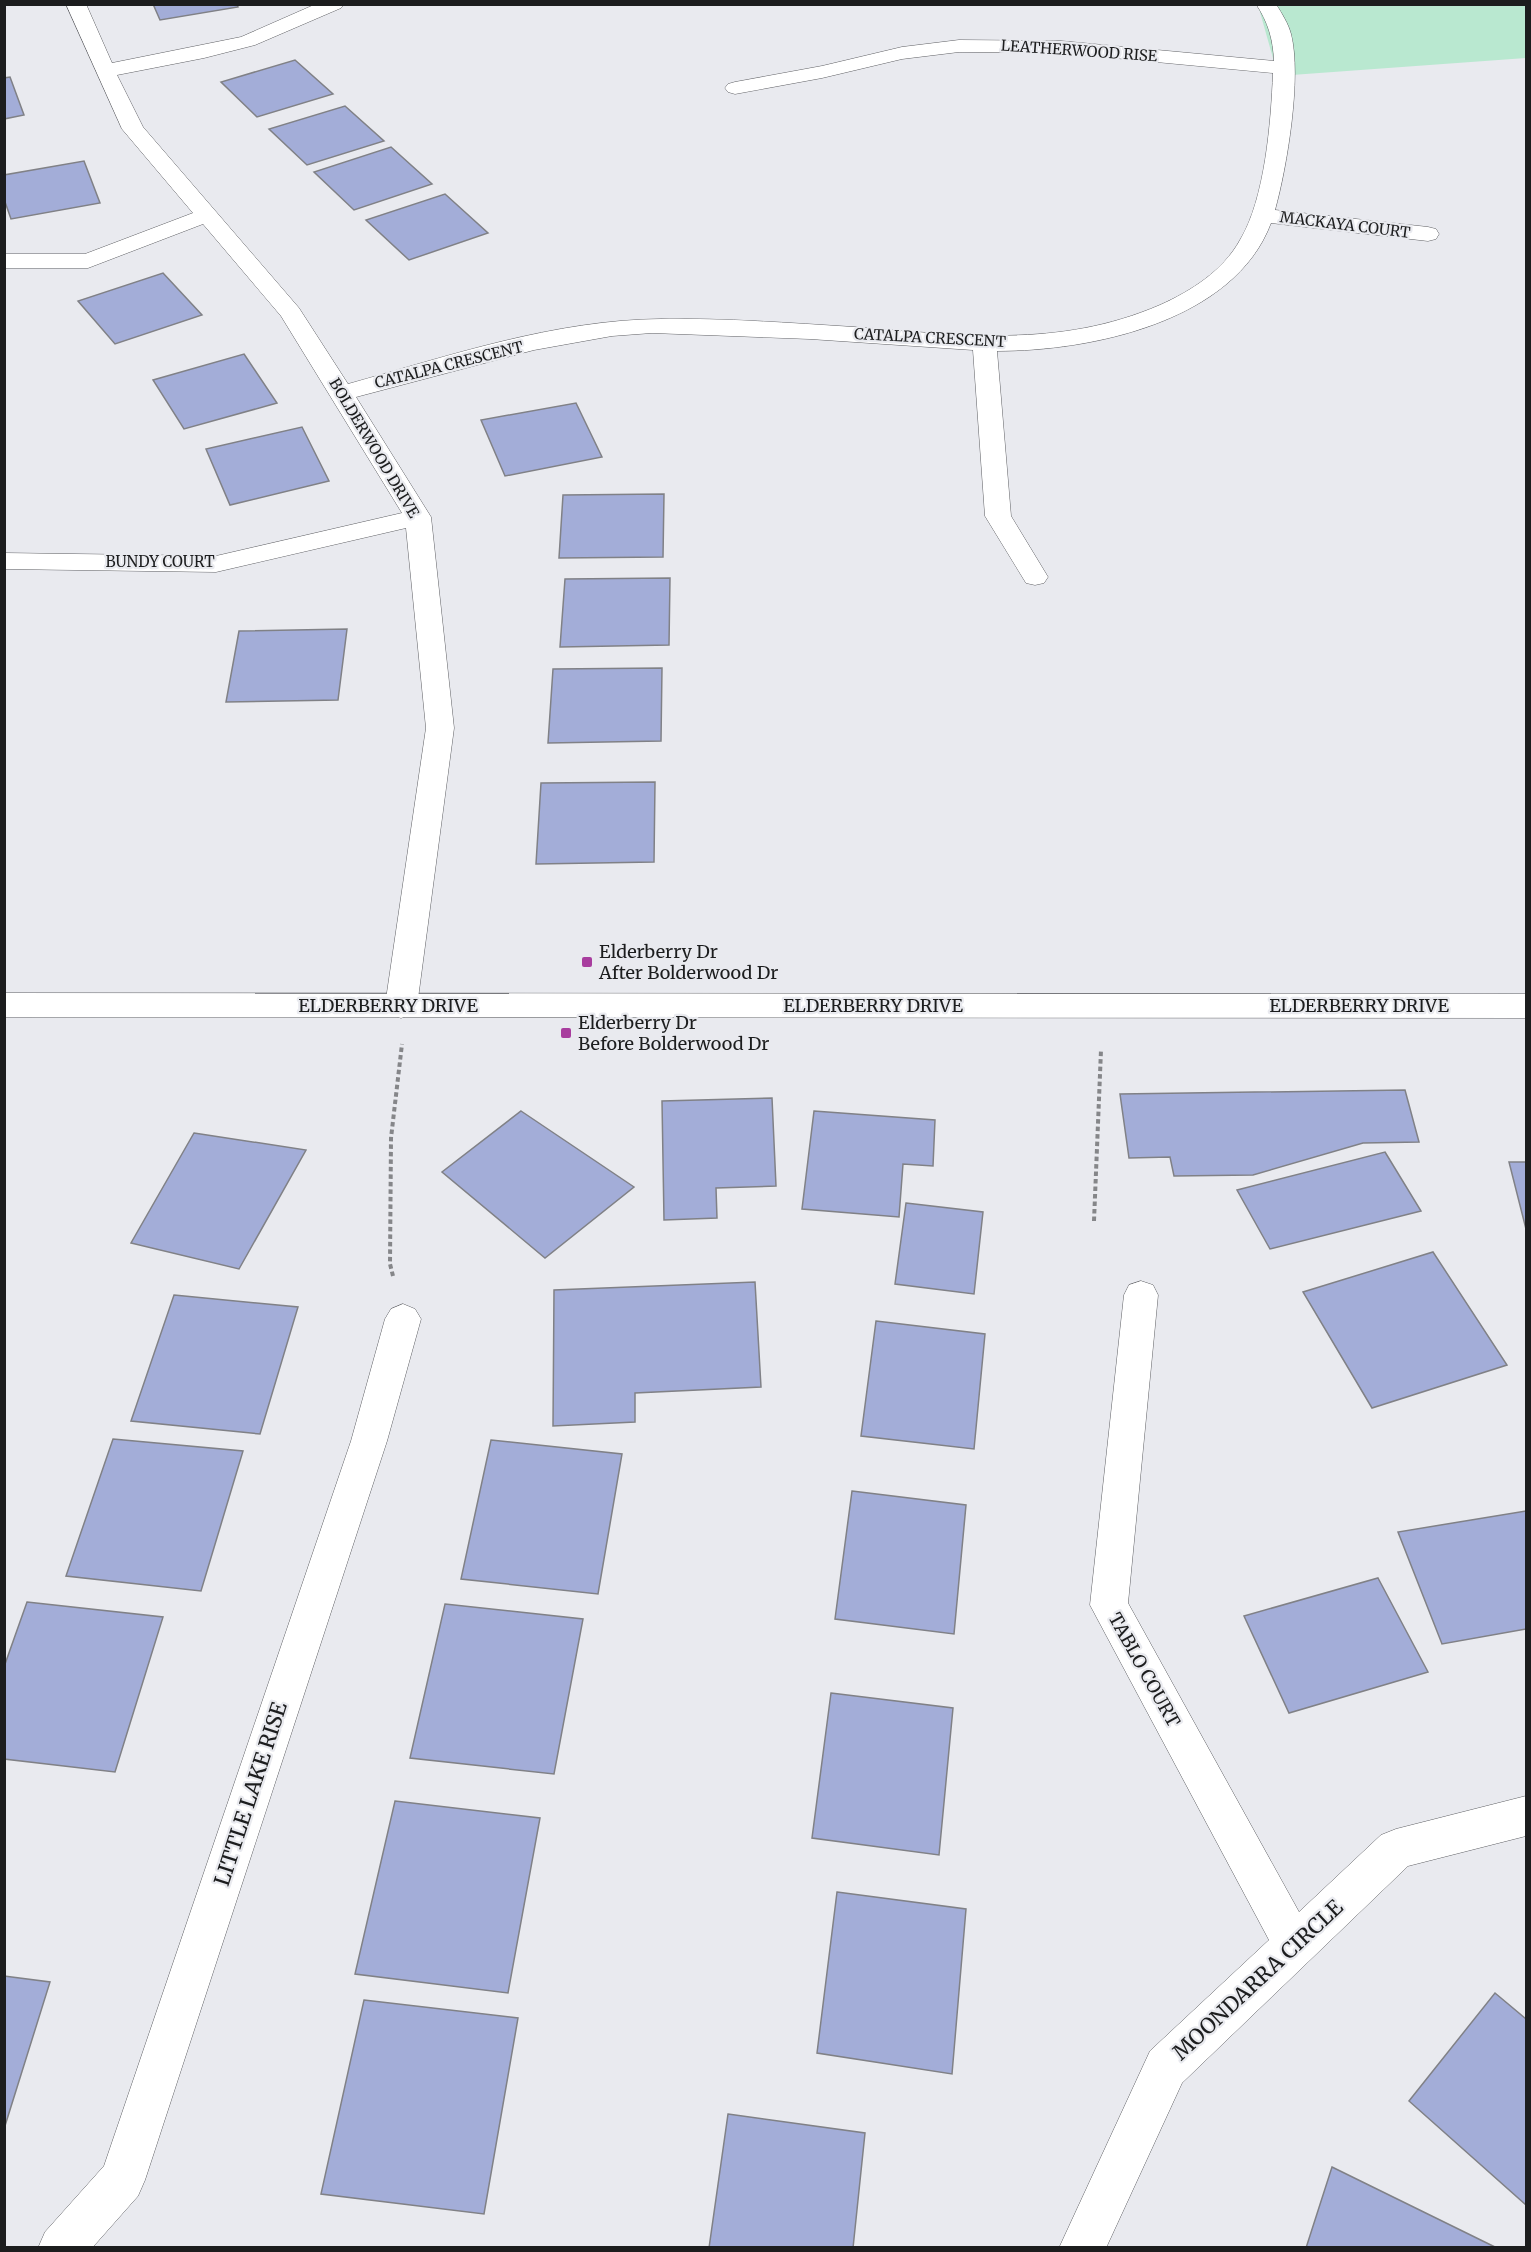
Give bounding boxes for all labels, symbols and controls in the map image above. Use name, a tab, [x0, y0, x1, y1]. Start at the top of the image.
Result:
street label: LEATHERWOOD RISE	[1000, 36, 1158, 65]
street label: MACKAYA COURT	[1279, 207, 1412, 242]
street label: CATALPA CRESCENT	[854, 324, 1007, 351]
street label: CATALPA CRESCENT	[373, 337, 526, 392]
street label: BOLDERWOOD DRIVE	[325, 375, 424, 521]
street label: BUNDY COURT	[105, 552, 215, 571]
place label: Elderberry Dr After Bolderwood Dr	[598, 940, 778, 984]
marker: Elderberry Dr After Bolderwood Dr	[580, 955, 594, 969]
street label: ELDERBERRY DRIVE	[298, 994, 478, 1017]
street label: ELDERBERRY DRIVE	[783, 994, 963, 1017]
street label: ELDERBERRY DRIVE	[1269, 994, 1449, 1017]
place label: Elderberry Dr Before Bolderwood Dr	[578, 1011, 769, 1055]
marker: Elderberry Dr Before Bolderwood Dr	[559, 1026, 573, 1040]
street label: TABLO COURT	[1104, 1609, 1186, 1731]
street label: LITTLE LAKE RISE	[208, 1698, 293, 1889]
street label: MOONDARRA CIRCLE	[1167, 1893, 1349, 2066]

